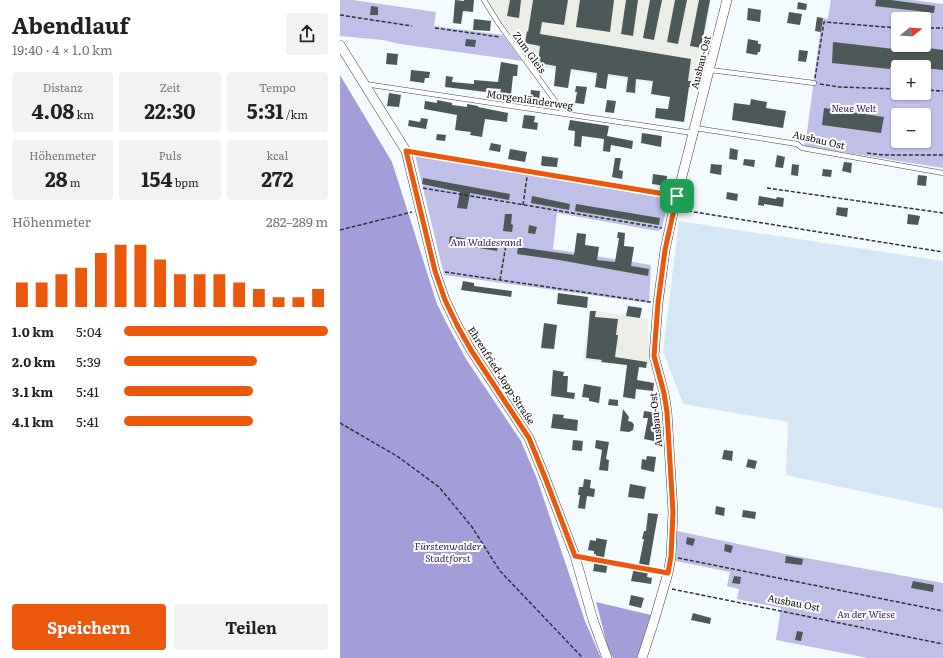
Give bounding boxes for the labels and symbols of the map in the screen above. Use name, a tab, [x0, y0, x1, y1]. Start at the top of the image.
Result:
north arrow	[891, 12, 931, 52]
street label: Zum Gleis	[510, 28, 551, 76]
street label: Ausbau-Ost	[686, 34, 714, 90]
street label: Morgenländerweg	[486, 85, 575, 113]
park label: Neue Welt	[831, 100, 877, 115]
street label: Ausbau Ost	[791, 126, 847, 152]
pin	[660, 179, 694, 213]
park label: Am Waldesrand	[450, 234, 522, 249]
street label: Ehrenfried-Jopp-Straße	[465, 323, 539, 427]
street label: Ausbau-Ost	[645, 392, 665, 448]
park label: Fürstenwalder Stadtforst	[415, 538, 482, 565]
street label: Ausbau Ost	[766, 590, 822, 614]
park label: An der Wiese	[837, 606, 895, 621]

